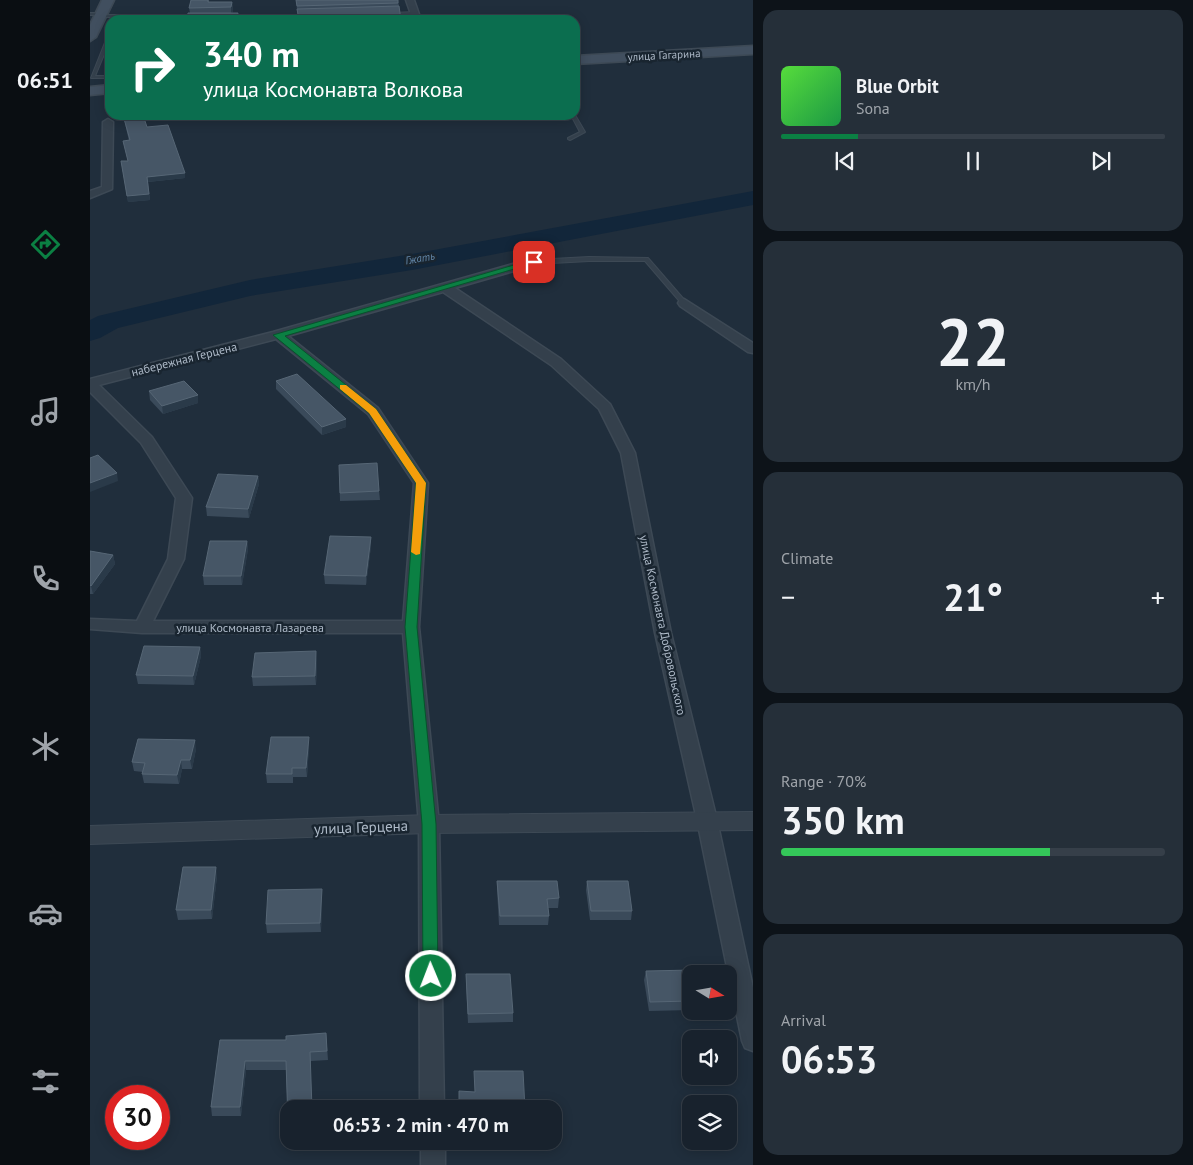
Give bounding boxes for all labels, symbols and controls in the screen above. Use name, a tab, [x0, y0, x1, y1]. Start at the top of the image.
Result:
text: 340 m	[203, 31, 300, 77]
icon: right	[120, 35, 185, 100]
street label: улица Гагарина	[627, 46, 701, 64]
text: 06:51	[17, 66, 73, 94]
text: Blue Orbit	[856, 74, 939, 98]
text: улица Космонавта Волкова	[203, 75, 463, 103]
text: Sona	[856, 98, 890, 118]
icon: previous	[831, 147, 859, 175]
icon: pause	[959, 147, 987, 175]
icon: next	[1087, 147, 1115, 175]
icon: directions	[28, 227, 63, 262]
pin	[513, 241, 555, 283]
water label: Гжать	[404, 248, 436, 267]
icon: arrive	[520, 248, 548, 276]
text: 22	[936, 299, 1010, 383]
street label: набережная Герцена	[130, 339, 238, 379]
text: km/h	[955, 374, 991, 394]
icon: music	[28, 394, 63, 429]
street label: улица Космонавта Добровольского	[637, 534, 689, 716]
text: Climate	[781, 548, 833, 568]
icon: phone	[28, 561, 63, 596]
text: 21°	[943, 572, 1003, 621]
text: −	[781, 578, 795, 615]
text: +	[1151, 578, 1165, 615]
street label: улица Космонавта Лазарева	[176, 620, 324, 635]
icon: climate	[28, 729, 63, 764]
text: Range · 70%	[781, 771, 866, 791]
text: 350 km	[781, 795, 905, 844]
street label: улица Герцена	[314, 816, 408, 838]
icon: car	[28, 896, 63, 931]
position arrow	[404, 949, 456, 1001]
north arrow	[682, 965, 738, 1020]
map controls	[682, 965, 737, 1150]
text: Arrival	[781, 1010, 826, 1030]
button: sound	[682, 1030, 737, 1085]
text: 06:53	[781, 1034, 877, 1083]
icon: filters	[28, 1064, 63, 1099]
speed limit sign: 30	[105, 1085, 170, 1150]
button: layers	[682, 1095, 737, 1150]
text: 06:53 · 2 min · 470 m	[333, 1113, 509, 1137]

